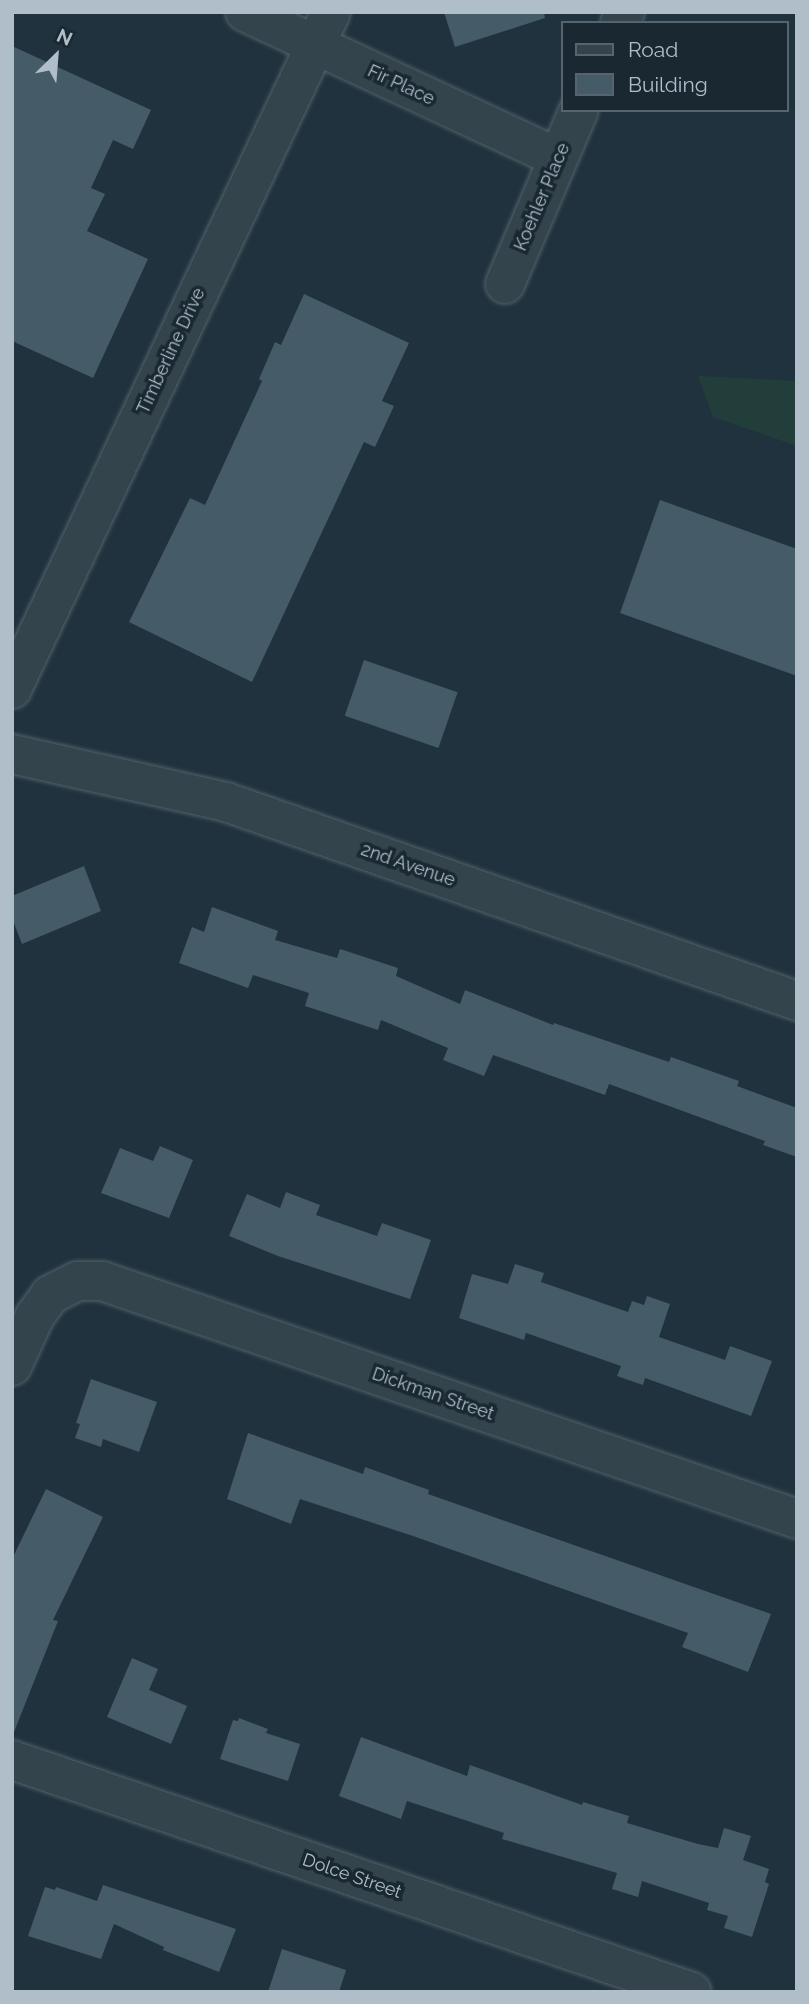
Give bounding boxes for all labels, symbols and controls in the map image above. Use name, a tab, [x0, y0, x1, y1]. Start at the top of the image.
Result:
north arrow	[21, 21, 91, 91]
legend	[560, 21, 788, 112]
text: N	[54, 24, 76, 50]
text: Road	[628, 37, 678, 62]
street label: Fir Place	[364, 60, 438, 110]
text: Building	[628, 72, 708, 97]
street label: Koehler Place	[510, 140, 574, 254]
street label: Timberline Drive	[132, 284, 210, 418]
street label: 2nd Avenue	[358, 839, 458, 891]
street label: Dickman Street	[369, 1363, 497, 1425]
street label: Dolce Street	[300, 1849, 404, 1903]

